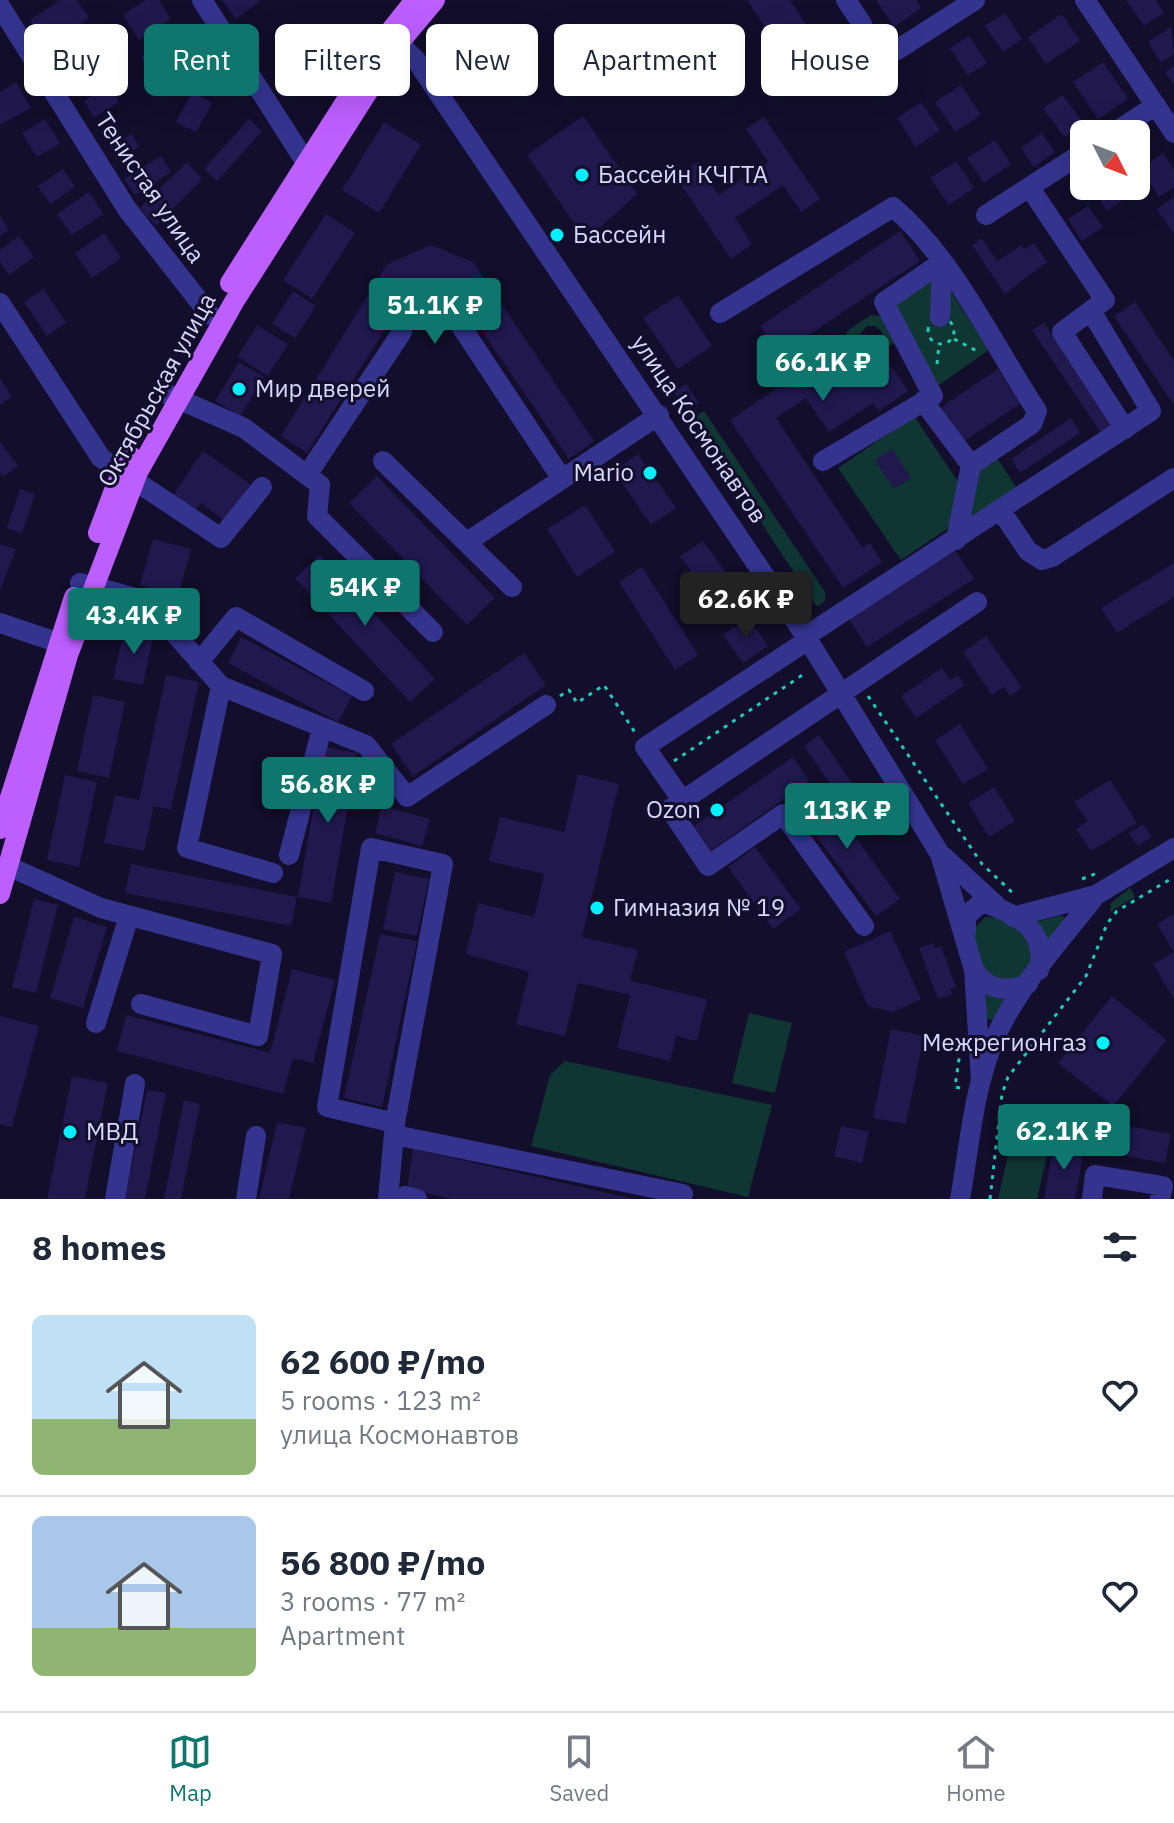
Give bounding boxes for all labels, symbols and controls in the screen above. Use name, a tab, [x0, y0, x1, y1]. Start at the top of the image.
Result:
chip: Buy	[24, 24, 128, 96]
chip: Rent	[144, 24, 259, 96]
chip: Filters	[275, 24, 410, 96]
chip: New	[426, 24, 538, 96]
chip: Apartment	[554, 24, 745, 96]
chip: House	[761, 24, 898, 96]
street label: Тенистая улица	[89, 106, 213, 269]
north arrow	[1070, 120, 1150, 200]
map controls	[1070, 120, 1150, 200]
place label: Бассейн КЧГТА	[598, 158, 768, 190]
marker: Бассейн КЧГТА	[573, 166, 591, 184]
place label: Бассейн	[573, 218, 666, 250]
marker: Бассейн	[548, 226, 566, 244]
pin: 51.1K ₽	[361, 278, 509, 346]
street label: Октябрьская улица	[90, 287, 223, 492]
text: 51.1K ₽	[387, 287, 483, 321]
street label: улица Космонавтов	[625, 328, 775, 529]
pin: 66.1K ₽	[749, 335, 897, 403]
text: 66.1K ₽	[775, 344, 871, 378]
place label: Мир дверей	[255, 372, 390, 404]
marker: Мир дверей	[230, 380, 248, 398]
place label: Mario	[573, 456, 634, 488]
marker: Mario	[641, 464, 659, 482]
pin: 54K ₽	[309, 560, 421, 628]
text: 54K ₽	[329, 569, 401, 603]
pin: 62.6K ₽	[672, 572, 820, 640]
text: 62.6K ₽	[698, 581, 794, 615]
pin: 43.4K ₽	[60, 588, 208, 656]
text: 43.4K ₽	[86, 597, 182, 631]
pin: 56.8K ₽	[254, 757, 402, 825]
text: 56.8K ₽	[280, 766, 376, 800]
pin: 113K ₽	[782, 783, 912, 851]
text: 113K ₽	[803, 792, 891, 826]
place label: Ozon	[646, 793, 701, 825]
marker: Ozon	[708, 801, 726, 819]
place label: Гимназия № 19	[613, 891, 785, 923]
marker: Гимназия № 19	[588, 899, 606, 917]
place label: Межрегионгаз	[922, 1026, 1087, 1058]
marker: Межрегионгаз	[1094, 1034, 1112, 1052]
pin: 62.1K ₽	[990, 1104, 1138, 1172]
text: 62.1K ₽	[1016, 1113, 1112, 1147]
place label: МВД	[86, 1115, 138, 1147]
marker: МВД	[61, 1123, 79, 1141]
text: 8 homes	[32, 1225, 167, 1269]
icon: filters	[1098, 1225, 1142, 1269]
text: 62 600 ₽/mo	[280, 1339, 485, 1383]
icon: home	[96, 1347, 192, 1443]
icon: heart	[1098, 1373, 1142, 1417]
text: 5 rooms · 123 m²	[280, 1383, 481, 1417]
text: улица Космонавтов	[280, 1417, 519, 1451]
text: 56 800 ₽/mo	[280, 1540, 485, 1584]
icon: home	[96, 1548, 192, 1644]
icon: heart	[1098, 1574, 1142, 1618]
text: 3 rooms · 77 m²	[280, 1584, 465, 1618]
text: Apartment	[280, 1618, 405, 1652]
tab: Map	[168, 1730, 212, 1807]
tab: Saved	[549, 1730, 609, 1807]
tab: Home	[946, 1730, 1005, 1807]

